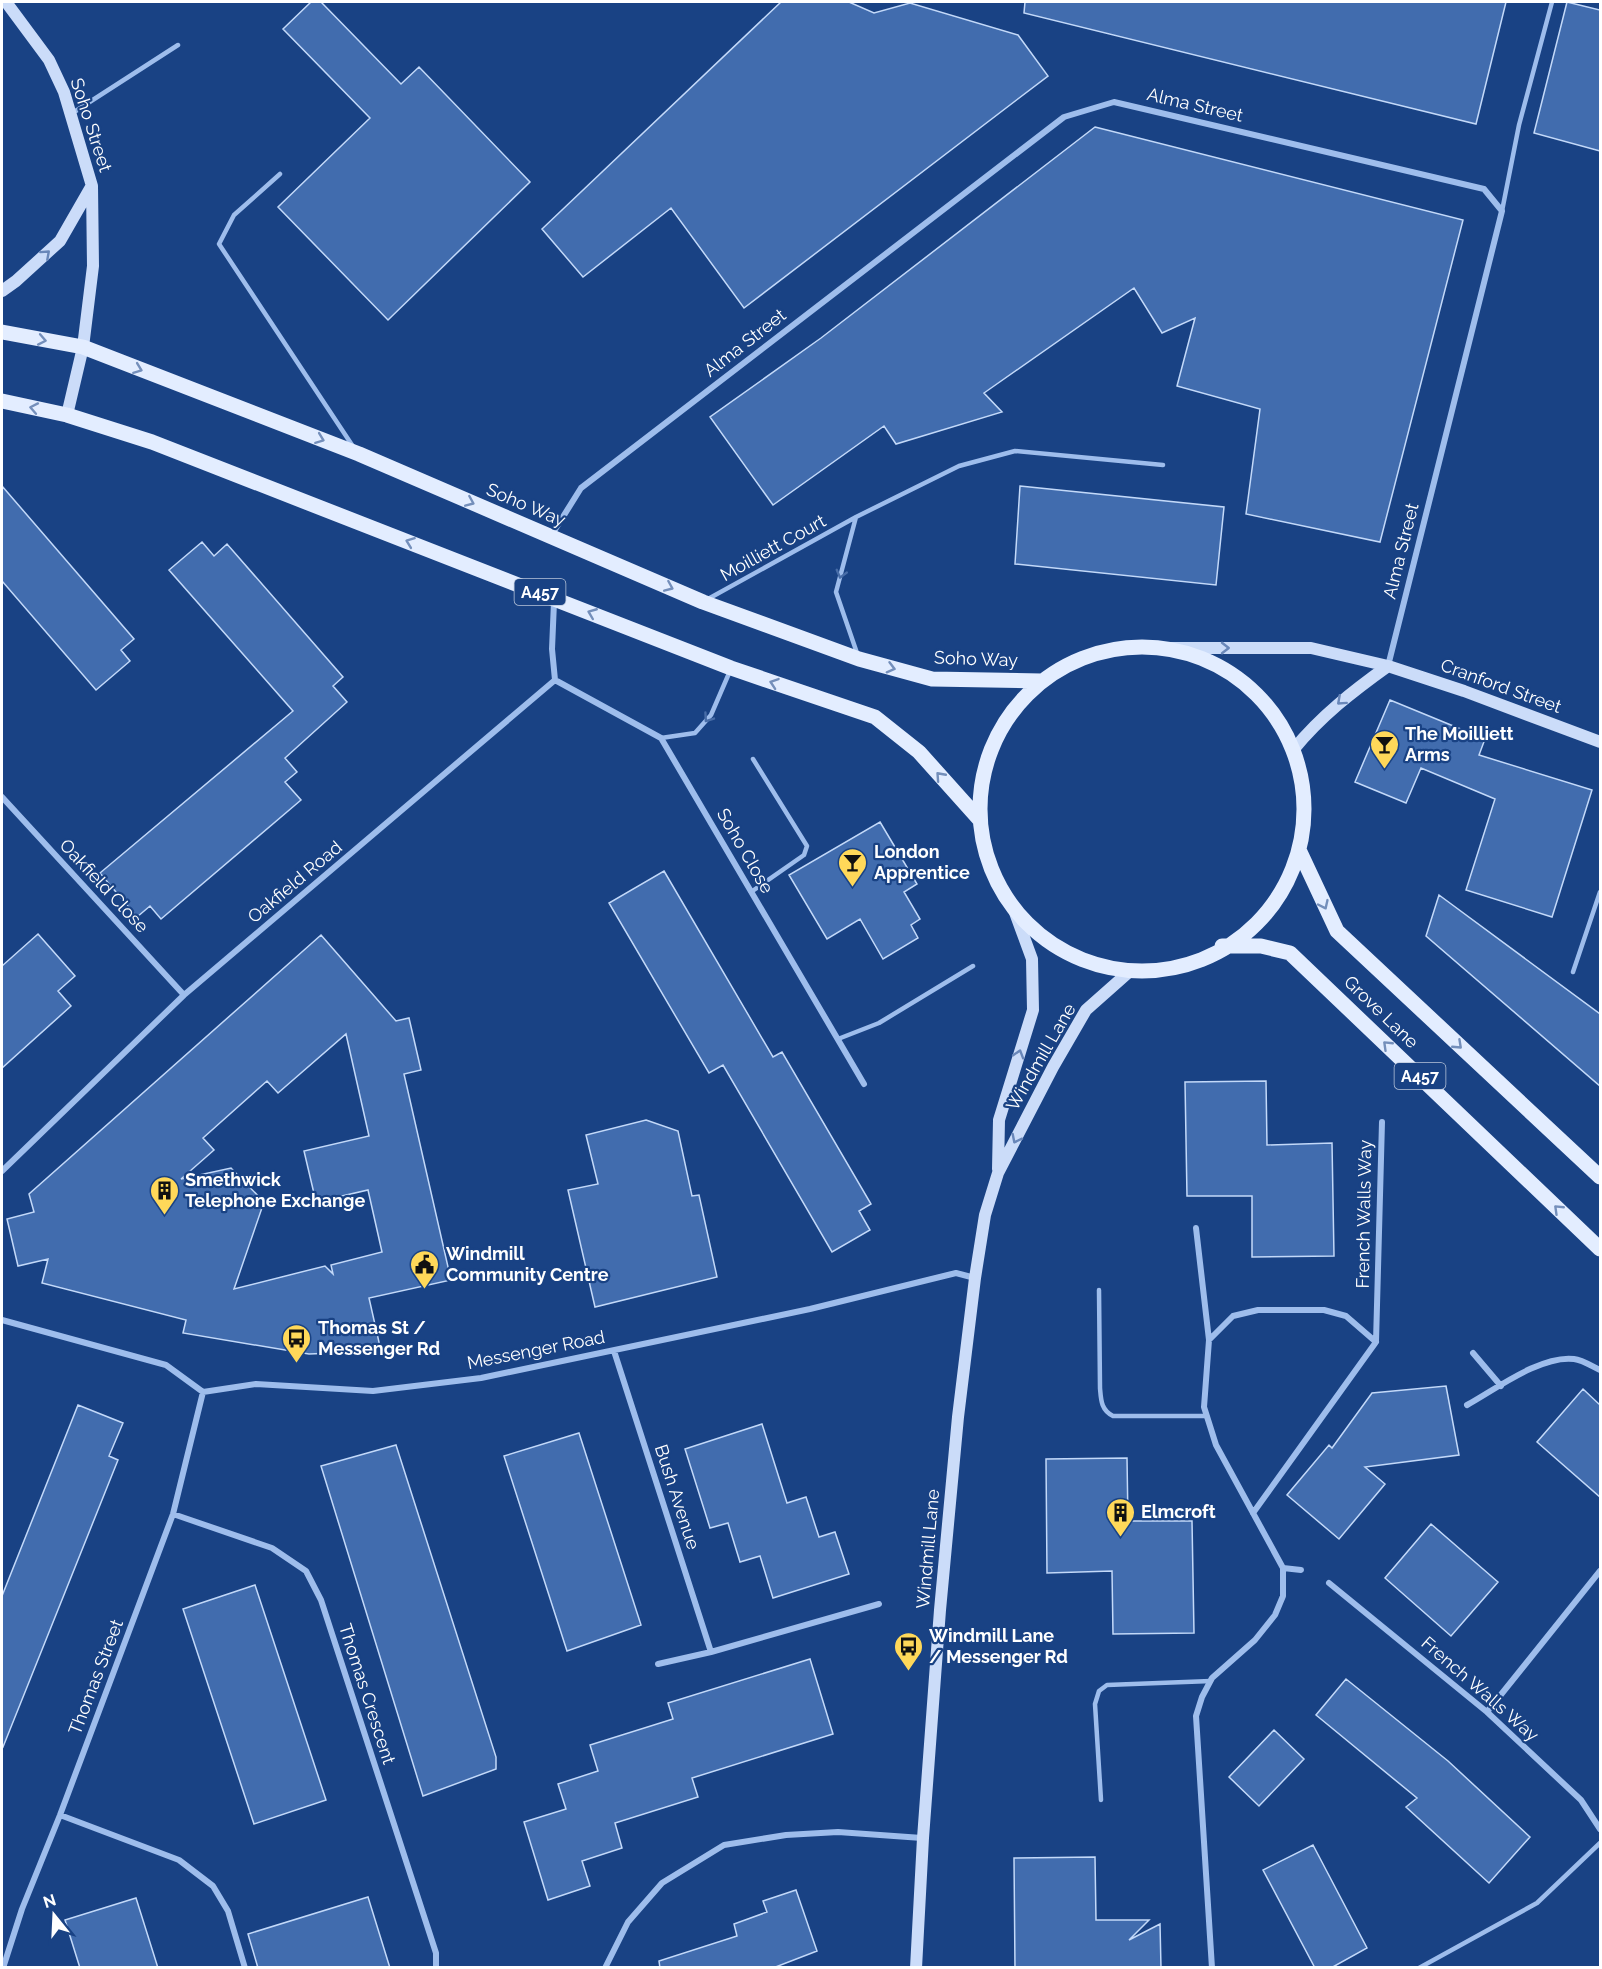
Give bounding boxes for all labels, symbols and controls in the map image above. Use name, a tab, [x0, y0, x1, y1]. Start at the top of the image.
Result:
street label: Soho Street	[66, 75, 117, 174]
street label: Alma Street	[1145, 83, 1245, 126]
one-way arrow	[40, 250, 50, 261]
street label: Alma Street	[700, 304, 790, 381]
one-way arrow	[37, 333, 47, 346]
one-way arrow	[132, 361, 143, 374]
one-way arrow	[30, 402, 40, 415]
one-way arrow	[314, 432, 325, 444]
street label: Soho Way	[483, 478, 569, 531]
one-way arrow	[464, 495, 475, 507]
street label: Alma Street	[1378, 501, 1423, 601]
street label: Moilliett Court	[716, 510, 829, 585]
one-way arrow	[406, 537, 417, 549]
one-way arrow	[836, 568, 848, 579]
road number: A457	[514, 579, 566, 605]
one-way arrow	[662, 580, 673, 592]
one-way arrow	[587, 608, 598, 620]
one-way arrow	[1221, 642, 1230, 654]
street label: Soho Way	[934, 647, 1019, 670]
street label: Cranford Street	[1438, 654, 1564, 717]
one-way arrow	[886, 661, 896, 673]
one-way arrow	[769, 677, 780, 690]
one-way arrow	[1337, 694, 1348, 705]
one-way arrow	[704, 711, 715, 722]
place label: The Moilliett Arms	[1405, 723, 1514, 765]
bar icon: The Moilliett Arms	[1368, 728, 1400, 770]
one-way arrow	[936, 772, 947, 783]
street label: Soho Close	[713, 805, 778, 897]
street label: Oakfield Close	[56, 834, 153, 937]
street label: Oakfield Road	[243, 836, 346, 927]
place label: London Apprentice	[874, 841, 970, 883]
bar icon: London Apprentice	[837, 846, 869, 888]
one-way arrow	[1317, 899, 1329, 910]
street label: Grove Lane	[1340, 971, 1423, 1053]
street label: Windmill Lane	[1001, 999, 1080, 1114]
one-way arrow	[1451, 1037, 1462, 1048]
one-way arrow	[1383, 1041, 1394, 1052]
one-way arrow	[1012, 1049, 1024, 1060]
road number: A457	[1394, 1063, 1446, 1089]
one-way arrow	[1011, 1133, 1023, 1144]
street label: French Walls Way	[1352, 1139, 1375, 1288]
place label: Smethwick Telephone Exchange	[185, 1169, 365, 1211]
building icon: Smethwick Telephone Exchange	[148, 1174, 180, 1216]
one-way arrow	[1555, 1205, 1565, 1216]
place label: Windmill Community Centre	[446, 1243, 609, 1285]
public building icon: Windmill Community Centre	[409, 1248, 441, 1290]
place label: Thomas St / Messenger Rd	[318, 1317, 440, 1359]
bus stop icon: Thomas St / Messenger Rd	[281, 1322, 313, 1364]
street label: Messenger Road	[465, 1326, 607, 1373]
street label: Bush Avenue	[651, 1442, 704, 1552]
street label: Windmill Lane	[912, 1488, 943, 1610]
building icon: Elmcroft	[1104, 1496, 1136, 1538]
place label: Elmcroft	[1141, 1501, 1216, 1522]
street label: Thomas Street	[64, 1616, 127, 1737]
street label: Thomas Crescent	[335, 1621, 400, 1767]
place label: Windmill Lane / Messenger Rd	[929, 1625, 1068, 1667]
bus stop icon: Windmill Lane / Messenger Rd	[892, 1630, 924, 1672]
street label: French Walls Way	[1417, 1632, 1543, 1745]
north arrow	[24, 1885, 84, 1945]
text: N	[41, 1890, 58, 1912]

